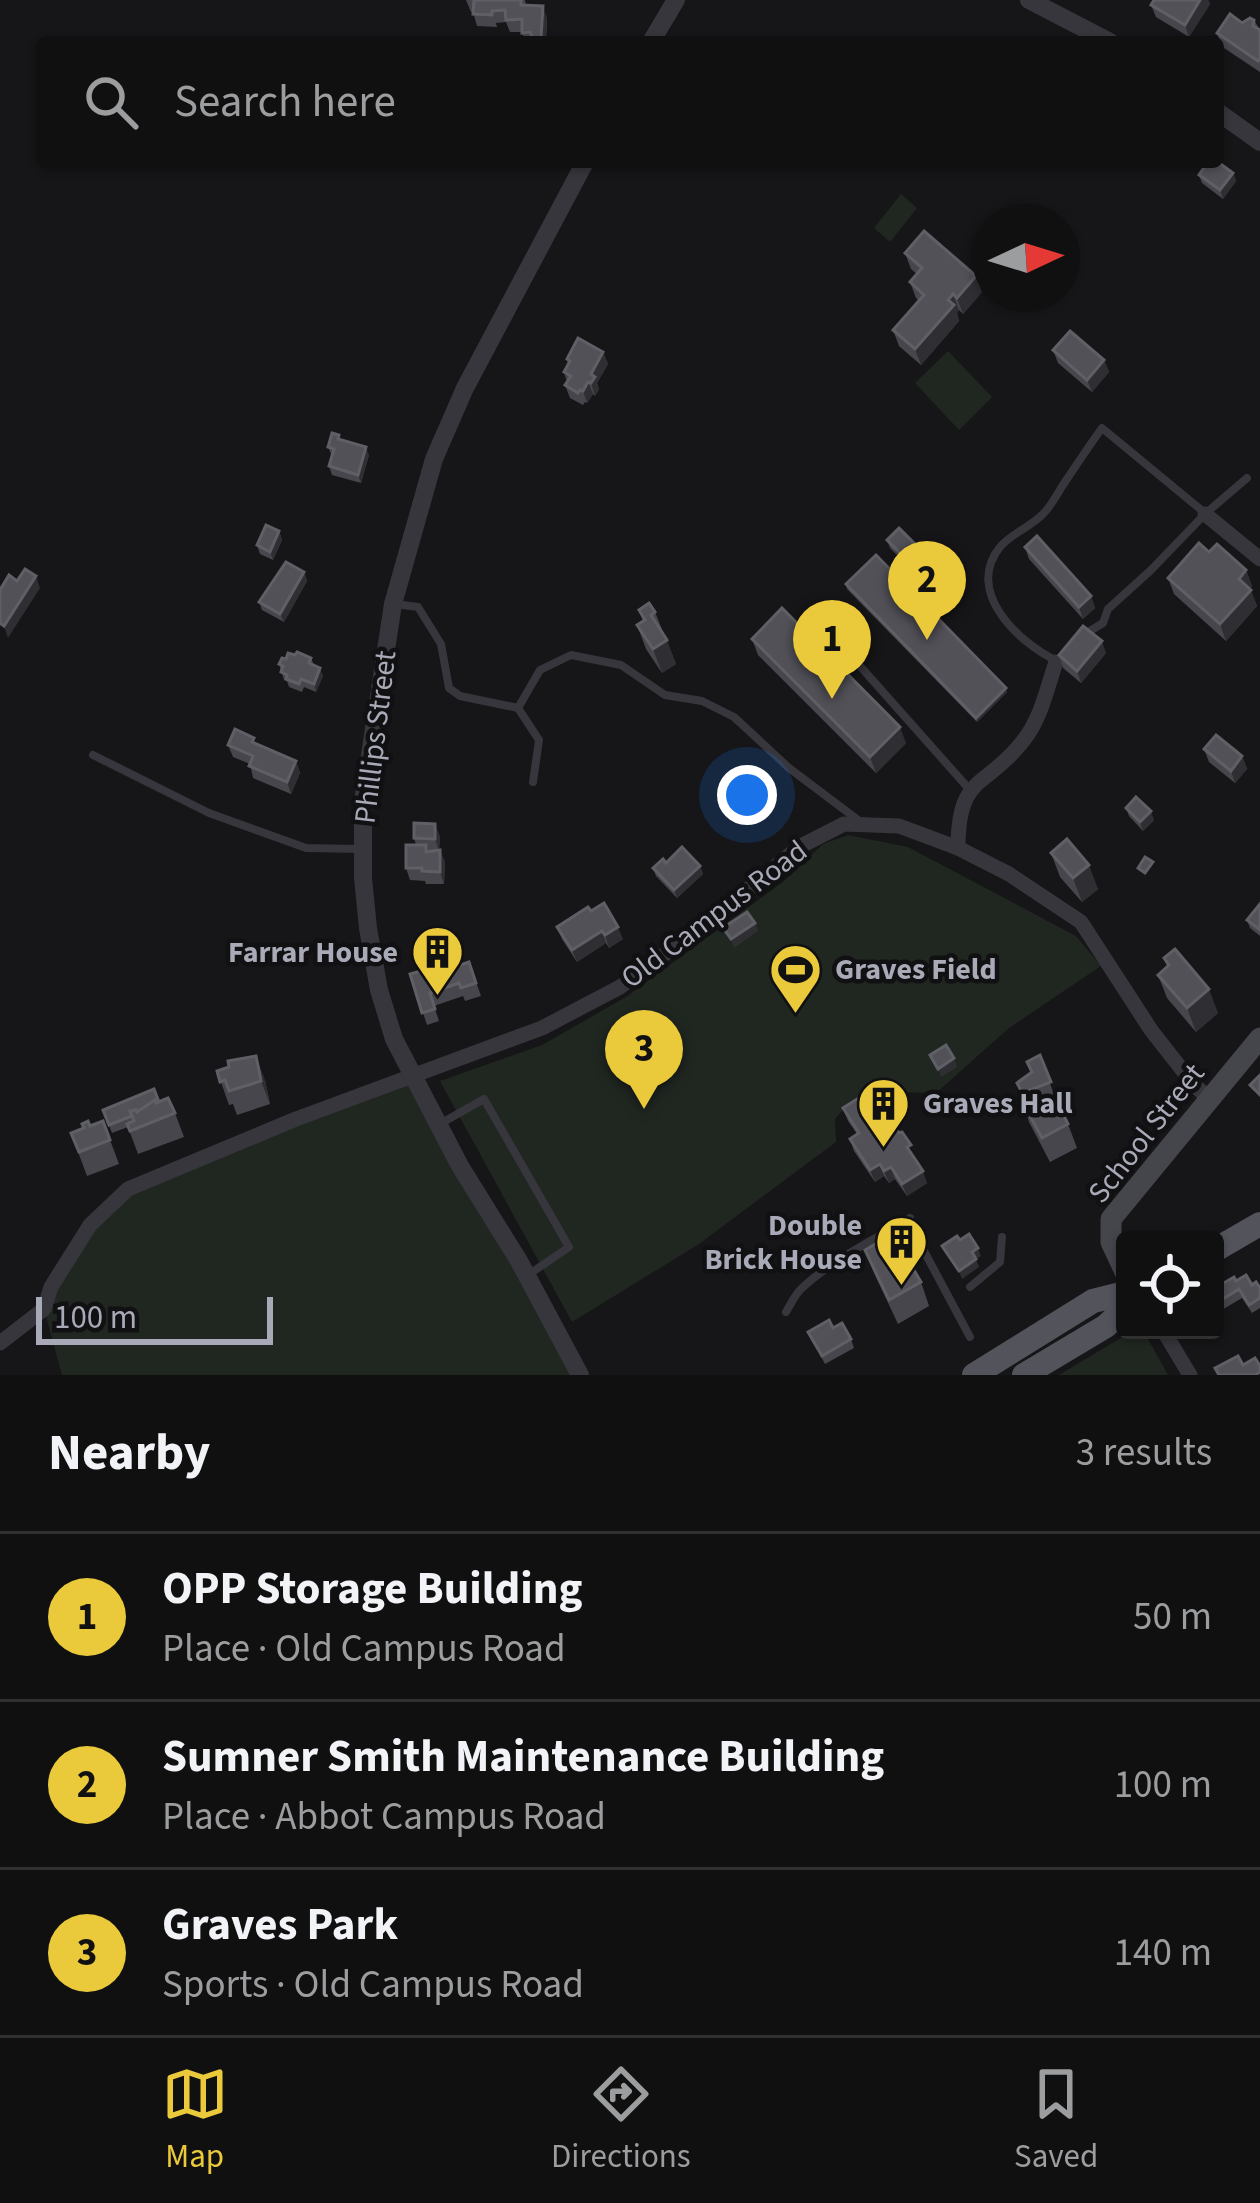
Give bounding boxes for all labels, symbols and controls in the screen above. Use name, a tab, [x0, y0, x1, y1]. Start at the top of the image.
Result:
search box	[36, 36, 1224, 168]
icon: search	[78, 69, 144, 135]
text: Search here	[174, 70, 396, 134]
north arrow	[972, 204, 1080, 312]
pin: 2	[888, 541, 966, 640]
pin: 1	[793, 600, 871, 699]
street label: Phillips Street	[344, 648, 407, 826]
your location	[717, 765, 777, 825]
street label: Old Campus Road	[612, 830, 816, 999]
building icon: Farrar House	[409, 924, 465, 998]
place label: Farrar House	[228, 931, 398, 974]
sports icon: Graves Field	[768, 941, 824, 1015]
place label: Graves Field	[835, 948, 997, 991]
pin: 3	[605, 1010, 683, 1109]
street label: School Street	[1078, 1054, 1215, 1212]
building icon: Graves Hall	[856, 1075, 912, 1149]
place label: Graves Hall	[923, 1082, 1073, 1125]
place label: Double Brick House	[704, 1204, 862, 1281]
building icon: Double Brick House	[873, 1214, 929, 1288]
map controls	[1116, 1231, 1224, 1339]
button: locate	[1116, 1231, 1224, 1339]
scale bar	[36, 1291, 273, 1344]
text: 100 m	[54, 1294, 137, 1341]
text: Nearby	[48, 1417, 210, 1489]
text: 3 results	[1076, 1425, 1212, 1481]
text: OPP Storage Building	[162, 1557, 582, 1621]
text: 1	[77, 1589, 97, 1645]
text: 50 m	[1133, 1589, 1212, 1645]
text: Place · Old Campus Road	[162, 1621, 566, 1677]
text: Sumner Smith Maintenance Building	[162, 1725, 884, 1789]
text: 2	[77, 1757, 97, 1813]
text: 100 m	[1114, 1757, 1212, 1813]
text: Place · Abbot Campus Road	[162, 1789, 606, 1845]
text: Graves Park	[162, 1893, 398, 1957]
text: 3	[77, 1925, 97, 1981]
text: 140 m	[1114, 1925, 1212, 1981]
text: Sports · Old Campus Road	[162, 1957, 584, 2013]
tab: Map	[162, 2061, 228, 2180]
tab: Directions	[551, 2061, 691, 2180]
tab: Saved	[1014, 2061, 1098, 2180]

